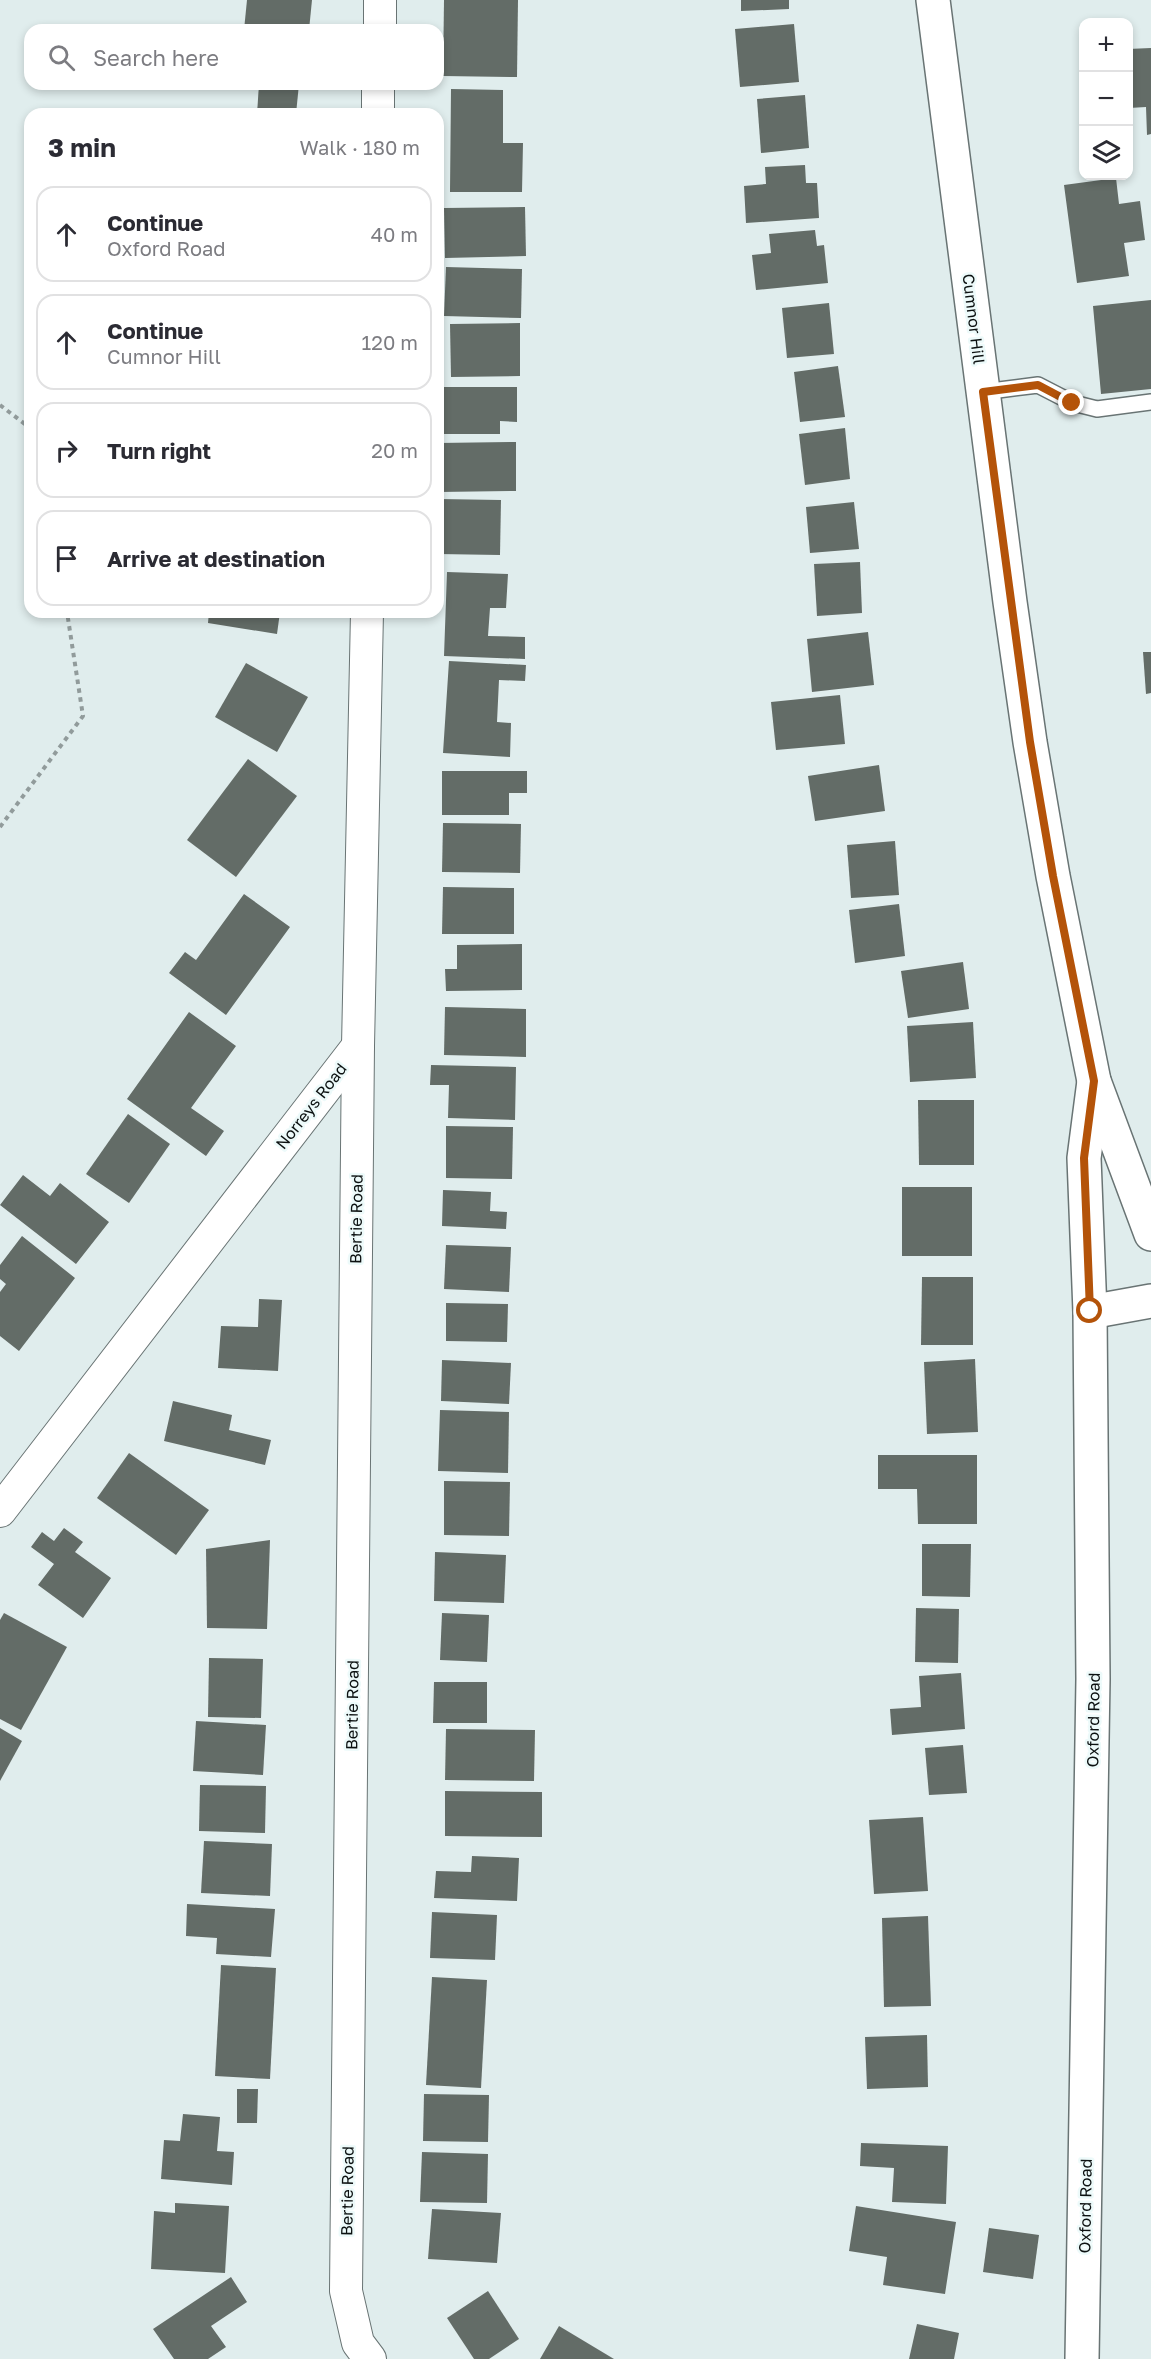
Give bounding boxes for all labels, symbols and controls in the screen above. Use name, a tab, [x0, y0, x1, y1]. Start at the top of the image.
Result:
map controls	[1079, 18, 1133, 180]
button: +	[1079, 18, 1133, 72]
search box	[24, 24, 444, 90]
icon: search	[45, 41, 78, 74]
text: Search here	[93, 44, 219, 71]
button: −	[1079, 72, 1133, 126]
button: layers	[1079, 126, 1133, 180]
text: 3 min	[48, 132, 116, 163]
text: Walk · 180 m	[300, 135, 420, 159]
text: Continue	[107, 209, 203, 236]
icon: ahead	[50, 218, 83, 251]
text: 40 m	[371, 222, 418, 246]
text: Oxford Road	[107, 236, 226, 260]
street label: Cumnor Hill	[959, 273, 989, 365]
text: Continue	[107, 317, 203, 344]
icon: ahead	[50, 326, 83, 359]
text: 120 m	[362, 330, 418, 354]
text: Cumnor Hill	[107, 344, 221, 368]
route end	[1058, 389, 1084, 415]
icon: right	[50, 434, 83, 467]
text: Turn right	[107, 437, 211, 464]
text: 20 m	[371, 438, 418, 462]
icon: arrive	[50, 542, 83, 575]
text: Arrive at destination	[107, 545, 325, 572]
street label: Norreys Road	[271, 1059, 351, 1153]
street label: Bertie Road	[345, 1174, 367, 1264]
route start	[1076, 1297, 1102, 1323]
street label: Bertie Road	[341, 1660, 363, 1750]
street label: Oxford Road	[1082, 1672, 1104, 1768]
street label: Bertie Road	[336, 2146, 358, 2236]
street label: Oxford Road	[1074, 2158, 1096, 2254]

